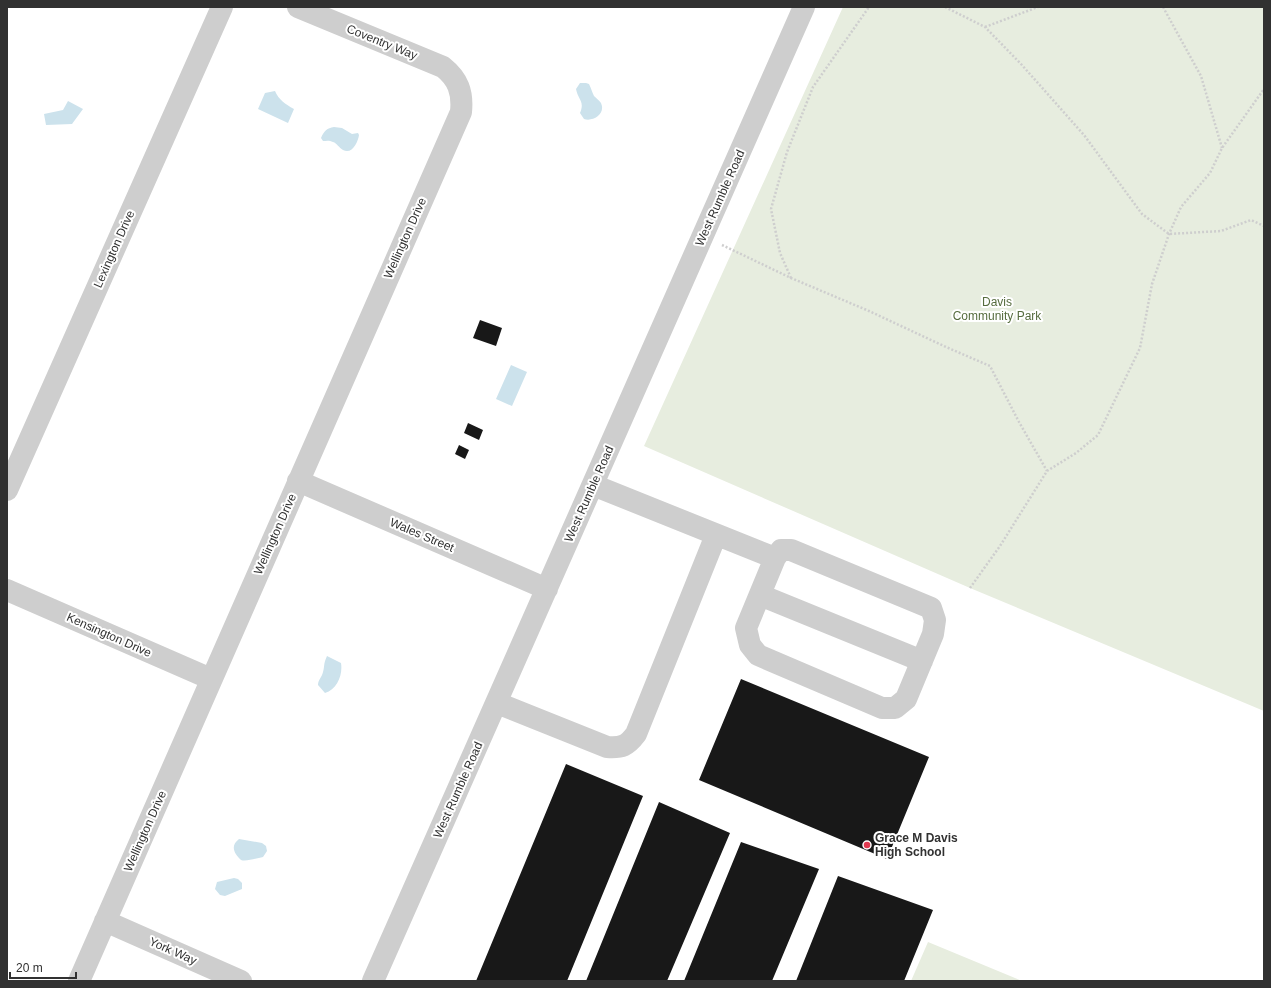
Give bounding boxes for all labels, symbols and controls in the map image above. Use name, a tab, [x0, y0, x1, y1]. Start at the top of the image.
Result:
street label: Coventry Way	[345, 21, 419, 63]
street label: West Rumble Road	[692, 148, 748, 248]
street label: Wellington Drive	[381, 195, 429, 281]
street label: Lexington Drive	[91, 208, 137, 290]
park label: Davis Community Park	[953, 295, 1042, 323]
street label: West Rumble Road	[561, 444, 617, 544]
street label: Wellington Drive	[251, 491, 299, 577]
street label: Wales Street	[388, 515, 457, 555]
street label: Kensington Drive	[64, 610, 154, 660]
street label: West Rumble Road	[430, 740, 486, 840]
street label: Wellington Drive	[121, 788, 169, 874]
place label: Grace M Davis High School	[875, 831, 958, 859]
marker: Grace M Davis High School	[862, 840, 872, 850]
street label: York Way	[147, 934, 199, 968]
scale bar	[10, 954, 76, 980]
text: 20 m	[16, 961, 43, 975]

